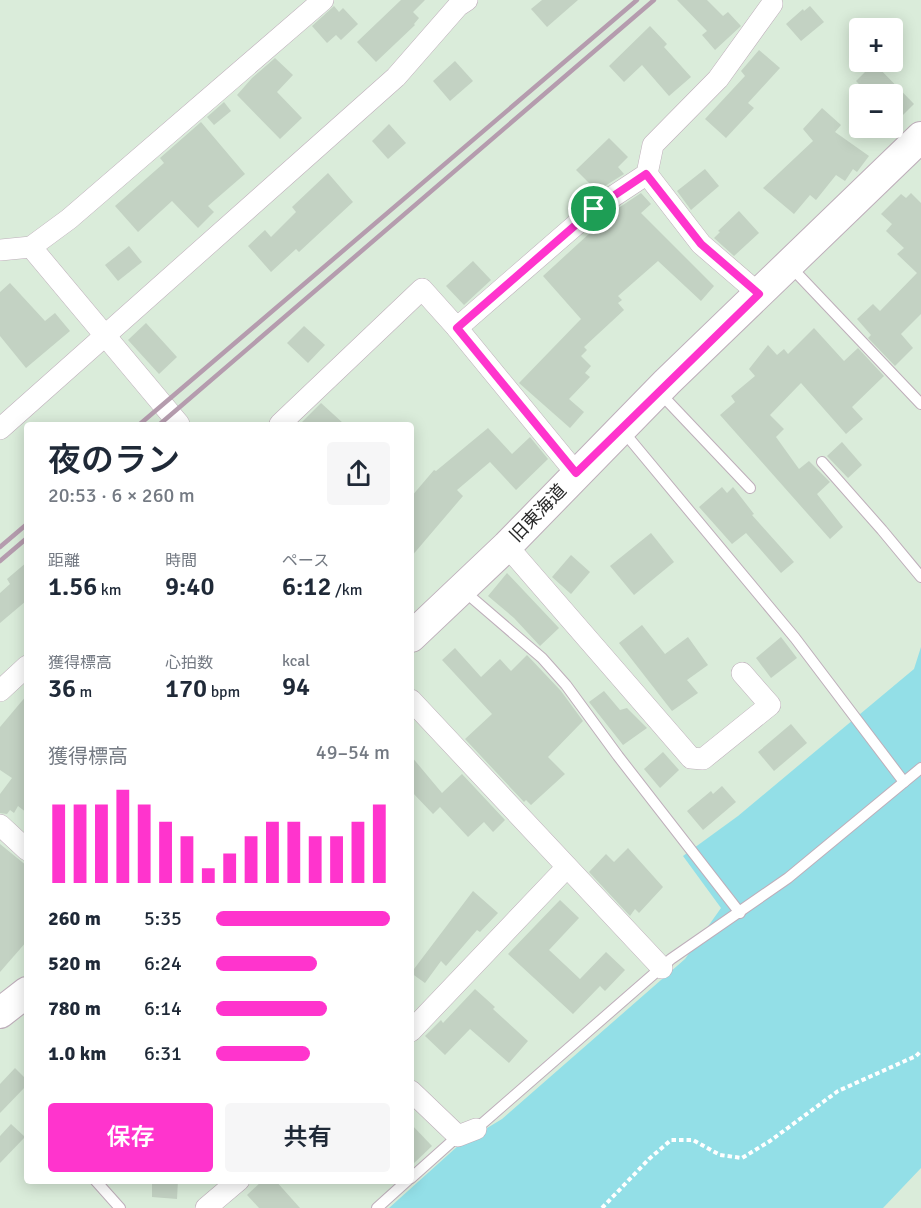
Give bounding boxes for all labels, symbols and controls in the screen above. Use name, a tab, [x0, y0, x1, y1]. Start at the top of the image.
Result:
map controls	[849, 18, 903, 138]
button: +	[849, 18, 903, 72]
button: −	[849, 84, 903, 138]
pin	[568, 183, 619, 234]
icon: arrive	[577, 192, 610, 225]
text: 夜のラン	[48, 440, 180, 481]
button: share	[327, 442, 390, 505]
street label: 旧東海道	[505, 479, 571, 547]
text: 20:53 · 6 × 260 m	[48, 483, 195, 508]
text: 距離	[48, 551, 80, 571]
text: 時間	[165, 551, 197, 571]
text: ペース	[282, 551, 329, 571]
text: 1.56	[48, 571, 97, 603]
text: 9:40	[165, 571, 214, 603]
text: 6:12	[282, 571, 331, 603]
text: km	[97, 580, 122, 600]
text: /km	[331, 580, 363, 600]
text: kcal	[282, 651, 310, 671]
text: 獲得標高	[48, 653, 112, 673]
text: 心拍数	[165, 653, 213, 673]
text: 94	[282, 671, 310, 703]
text: 36	[48, 673, 76, 705]
text: 170	[165, 673, 207, 705]
text: m	[76, 682, 92, 702]
text: bpm	[207, 682, 240, 702]
text: 49–54 m	[316, 740, 390, 765]
text: 獲得標高	[48, 744, 128, 769]
text: 260 m	[48, 906, 101, 931]
text: 5:35	[144, 906, 182, 931]
text: 520 m	[48, 951, 101, 976]
text: 6:24	[144, 951, 182, 976]
text: 780 m	[48, 996, 101, 1021]
text: 6:14	[144, 996, 182, 1021]
text: 1.0 km	[48, 1041, 106, 1066]
text: 6:31	[144, 1041, 182, 1066]
button: 保存	[48, 1103, 213, 1172]
button: 共有	[225, 1103, 390, 1172]

